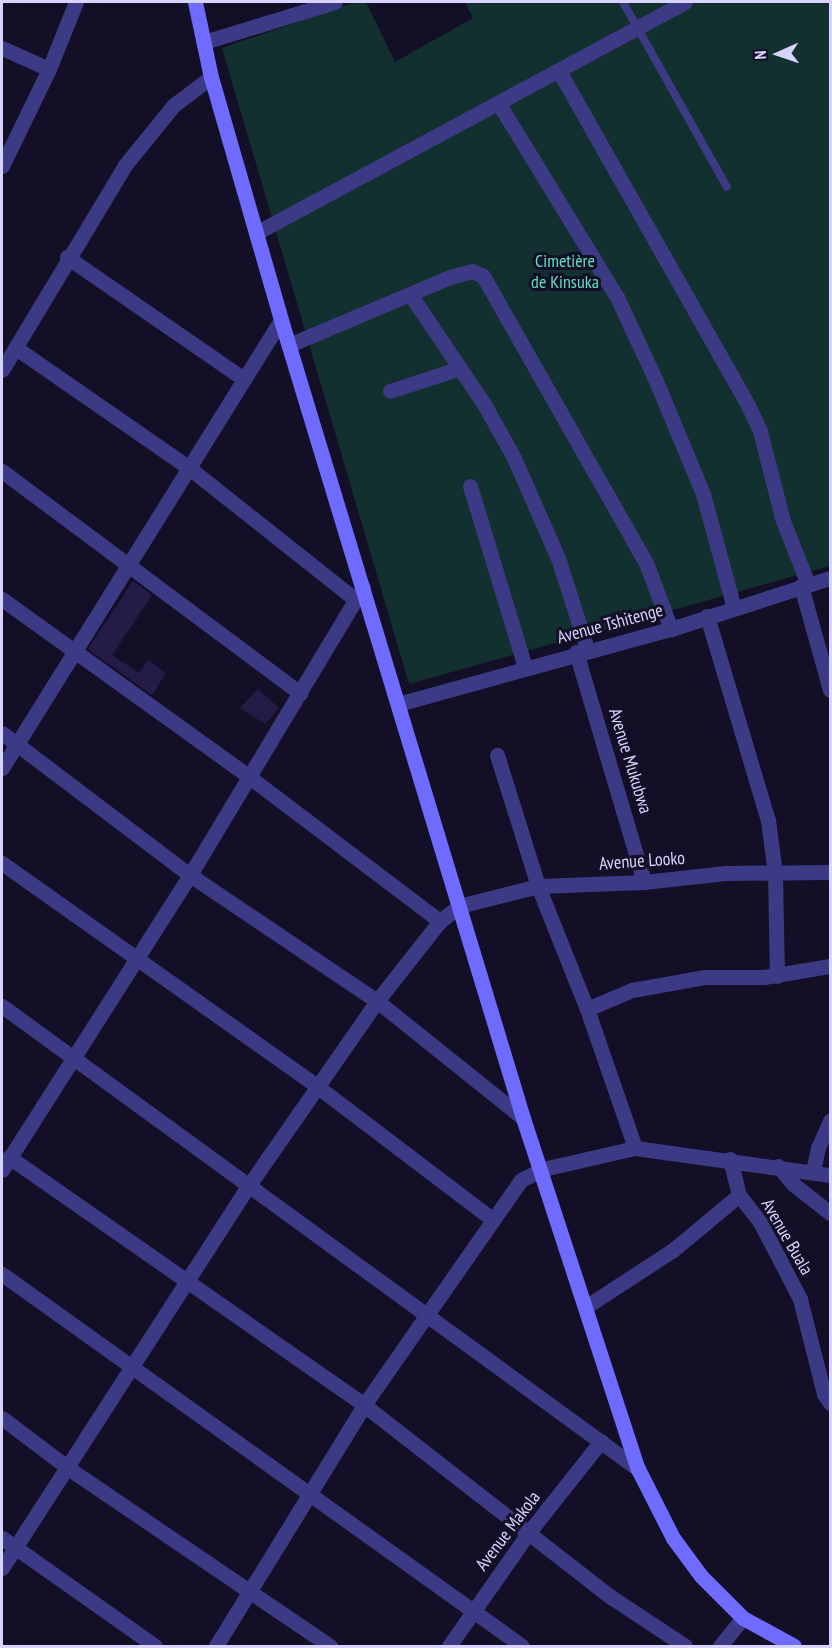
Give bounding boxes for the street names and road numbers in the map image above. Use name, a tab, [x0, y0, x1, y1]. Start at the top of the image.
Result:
street label: Avenue Tshitenge	[555, 599, 665, 649]
street label: Avenue Mukubwa	[604, 706, 656, 816]
street label: Avenue Looko	[598, 847, 686, 875]
street label: Avenue Buala	[757, 1195, 817, 1279]
street label: Avenue Makola	[471, 1487, 545, 1575]

